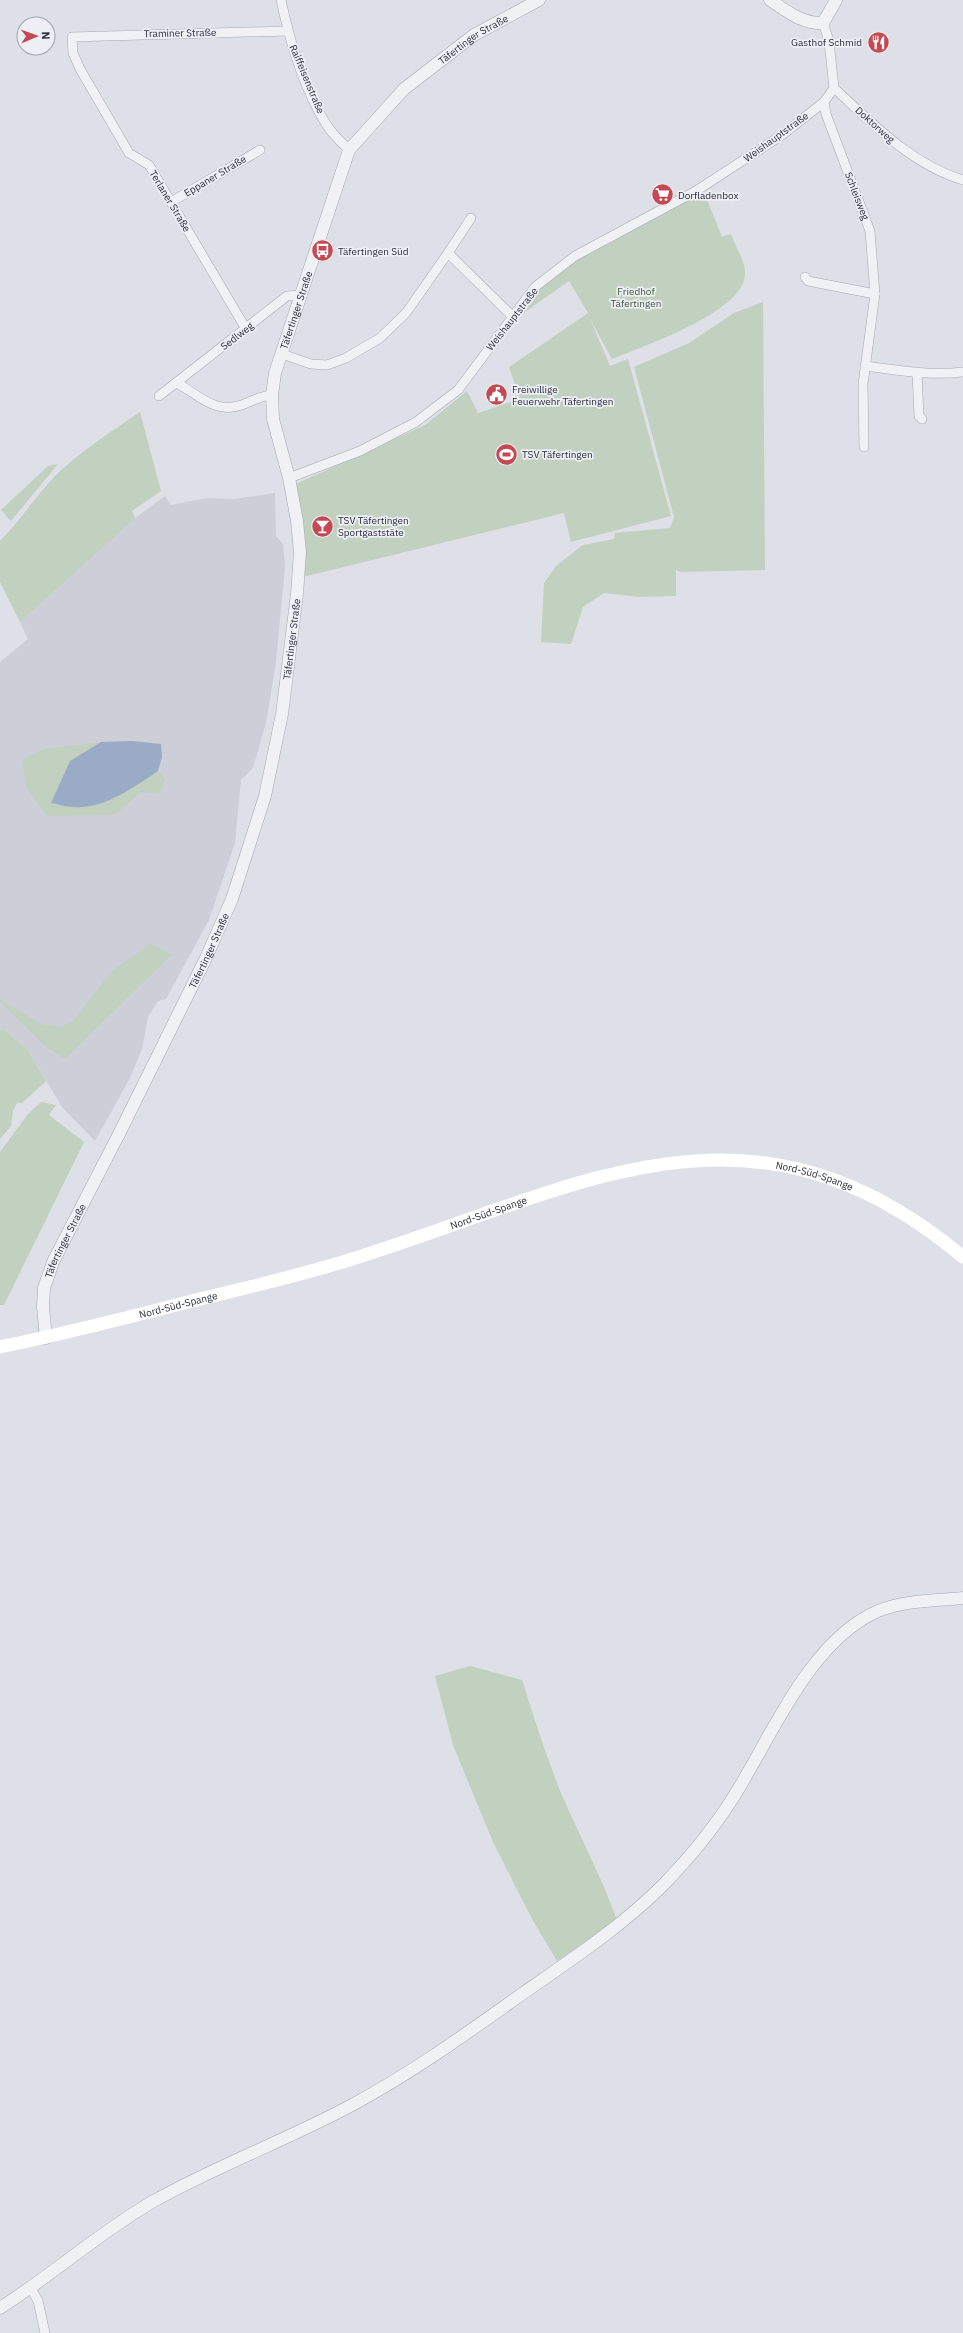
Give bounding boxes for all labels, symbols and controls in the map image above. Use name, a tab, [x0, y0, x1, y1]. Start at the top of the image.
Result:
street label: Täfertinger Straße	[435, 11, 511, 67]
north arrow	[16, 16, 56, 56]
street label: Traminer Straße	[143, 26, 217, 40]
restaurant icon: Gasthof Schmid	[865, 29, 891, 55]
text: N	[39, 31, 53, 40]
place label: Gasthof Schmid	[791, 36, 862, 49]
street label: Raiffeisenstraße	[287, 43, 328, 116]
street label: Doktorweg	[853, 104, 898, 147]
street label: Weishauptstraße	[741, 109, 811, 165]
street label: Eppaner Straße	[182, 152, 249, 200]
street label: Terlaner Straße	[146, 168, 194, 235]
street label: Schleisweg	[842, 170, 872, 223]
supermarket icon: Dorfladenbox	[650, 182, 676, 208]
place label: Dorfladenbox	[678, 189, 739, 202]
bus stop icon: Täfertingen Süd	[310, 238, 336, 264]
place label: Täfertingen Süd	[338, 245, 409, 258]
street label: Täfertinger Straße	[277, 269, 315, 351]
street label: Weishauptstraße	[483, 284, 541, 353]
park label: Friedhof Täfertingen	[611, 285, 661, 310]
street label: Sedlweg	[218, 319, 257, 353]
public building icon: Freiwillige Feuerwehr Täfertingen	[483, 382, 509, 408]
place label: Freiwillige Feuerwehr Täfertingen	[512, 383, 613, 408]
sports icon: TSV Täfertingen	[494, 441, 520, 467]
place label: TSV Täfertingen	[522, 448, 593, 461]
bar icon: TSV Täfertingen Sportgaststäte	[310, 513, 336, 539]
place label: TSV Täfertingen Sportgaststäte	[338, 514, 409, 539]
street label: Täfertinger Straße	[280, 597, 303, 680]
street label: Täfertinger Straße	[186, 910, 232, 990]
street label: Nord-Süd-Spange	[775, 1158, 856, 1193]
street label: Nord-Süd-Spange	[448, 1193, 529, 1232]
street label: Täfertinger Straße	[41, 1201, 89, 1280]
street label: Nord-Süd-Spange	[138, 1289, 219, 1321]

